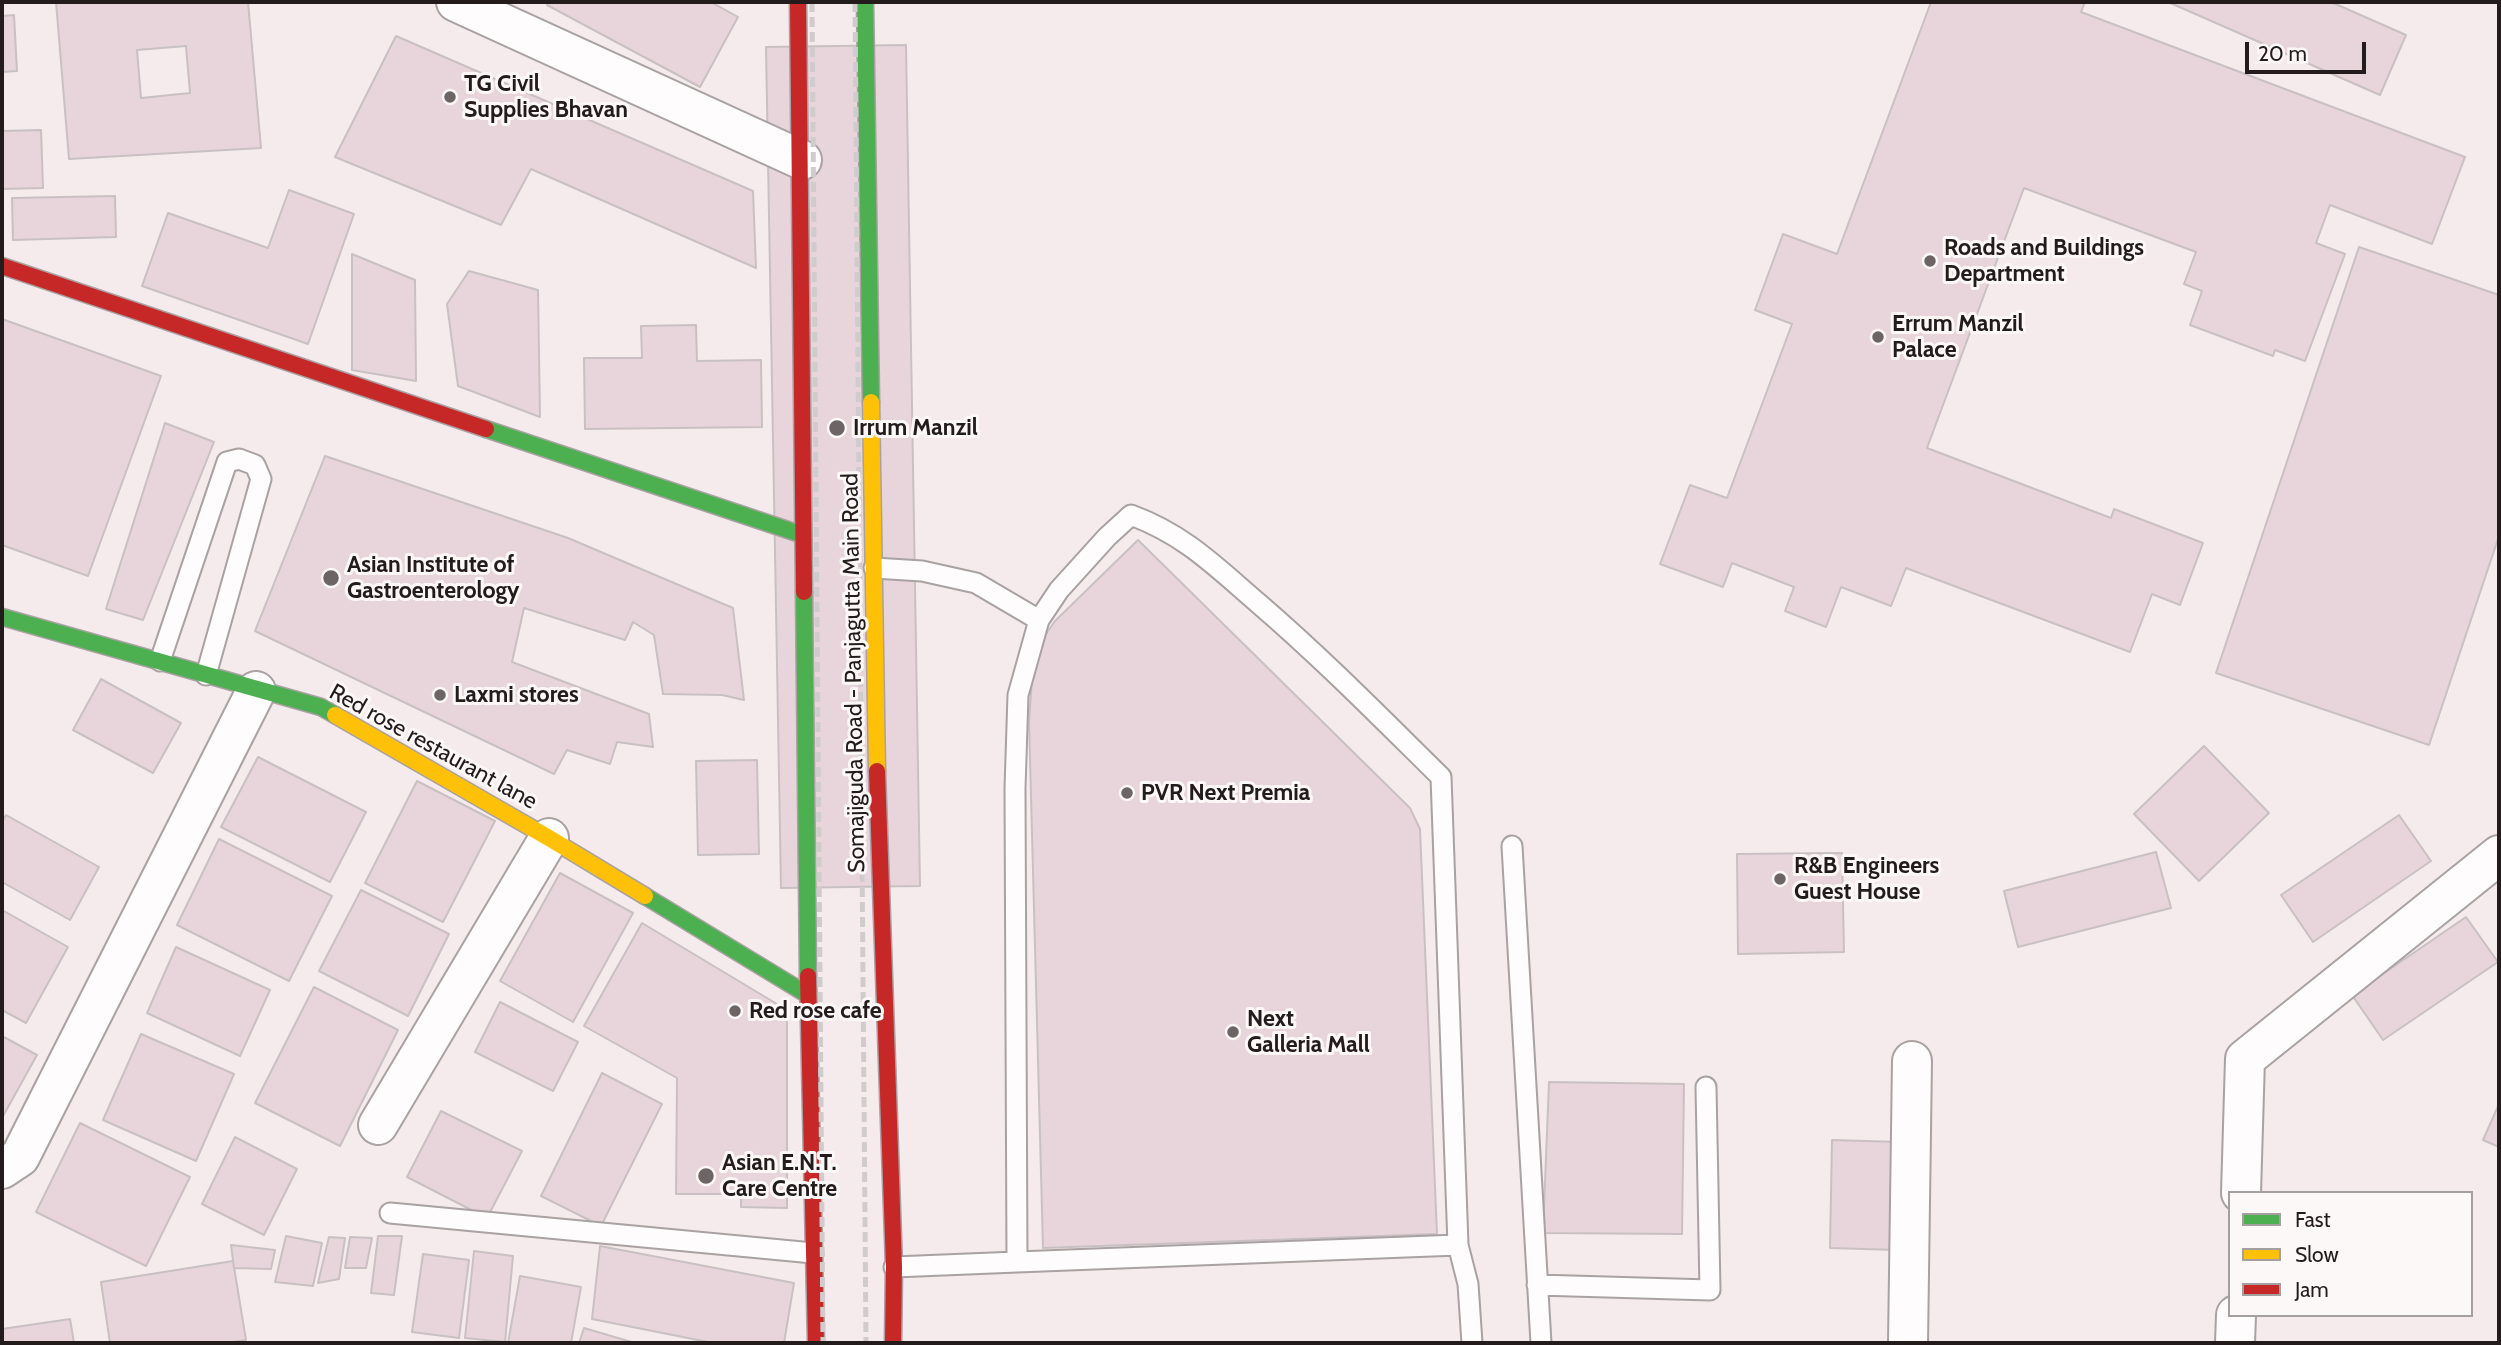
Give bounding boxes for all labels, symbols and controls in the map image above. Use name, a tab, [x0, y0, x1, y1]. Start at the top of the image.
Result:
scale bar	[2249, 28, 2370, 72]
text: 20 m	[2258, 41, 2307, 66]
place label: TG Civil Supplies Bhavan	[464, 70, 628, 124]
marker: TG Civil Supplies Bhavan	[442, 89, 458, 105]
place label: Roads and Buildings Department	[1944, 234, 2144, 288]
marker: Roads and Buildings Department	[1922, 253, 1938, 269]
place label: Errum Manzil Palace	[1892, 310, 2024, 364]
marker: Errum Manzil Palace	[1870, 329, 1886, 345]
place label: Irrum Manzil	[853, 414, 978, 442]
marker: Irrum Manzil	[827, 418, 847, 438]
street label: Somajiguda Road - Panjagutta Main Road	[837, 473, 871, 873]
place label: Asian Institute of Gastroenterology	[347, 551, 519, 605]
marker: Asian Institute of Gastroenterology	[321, 568, 341, 588]
street label: Red rose restaurant lane	[324, 678, 542, 816]
place label: Laxmi stores	[454, 681, 579, 709]
marker: Laxmi stores	[432, 687, 448, 703]
place label: PVR Next Premia	[1141, 779, 1310, 807]
marker: PVR Next Premia	[1119, 785, 1135, 801]
place label: R&B Engineers Guest House	[1794, 852, 1939, 906]
marker: R&B Engineers Guest House	[1772, 871, 1788, 887]
place label: Red rose cafe	[749, 997, 882, 1025]
marker: Red rose cafe	[727, 1003, 743, 1019]
place label: Next Galleria Mall	[1247, 1005, 1370, 1059]
marker: Next Galleria Mall	[1225, 1024, 1241, 1040]
place label: Asian E.N.T. Care Centre	[722, 1149, 837, 1203]
marker: Asian E.N.T. Care Centre	[696, 1166, 716, 1186]
legend	[2228, 1191, 2473, 1317]
text: Fast	[2295, 1207, 2331, 1232]
text: Slow	[2295, 1242, 2339, 1267]
text: Jam	[2295, 1277, 2329, 1302]

